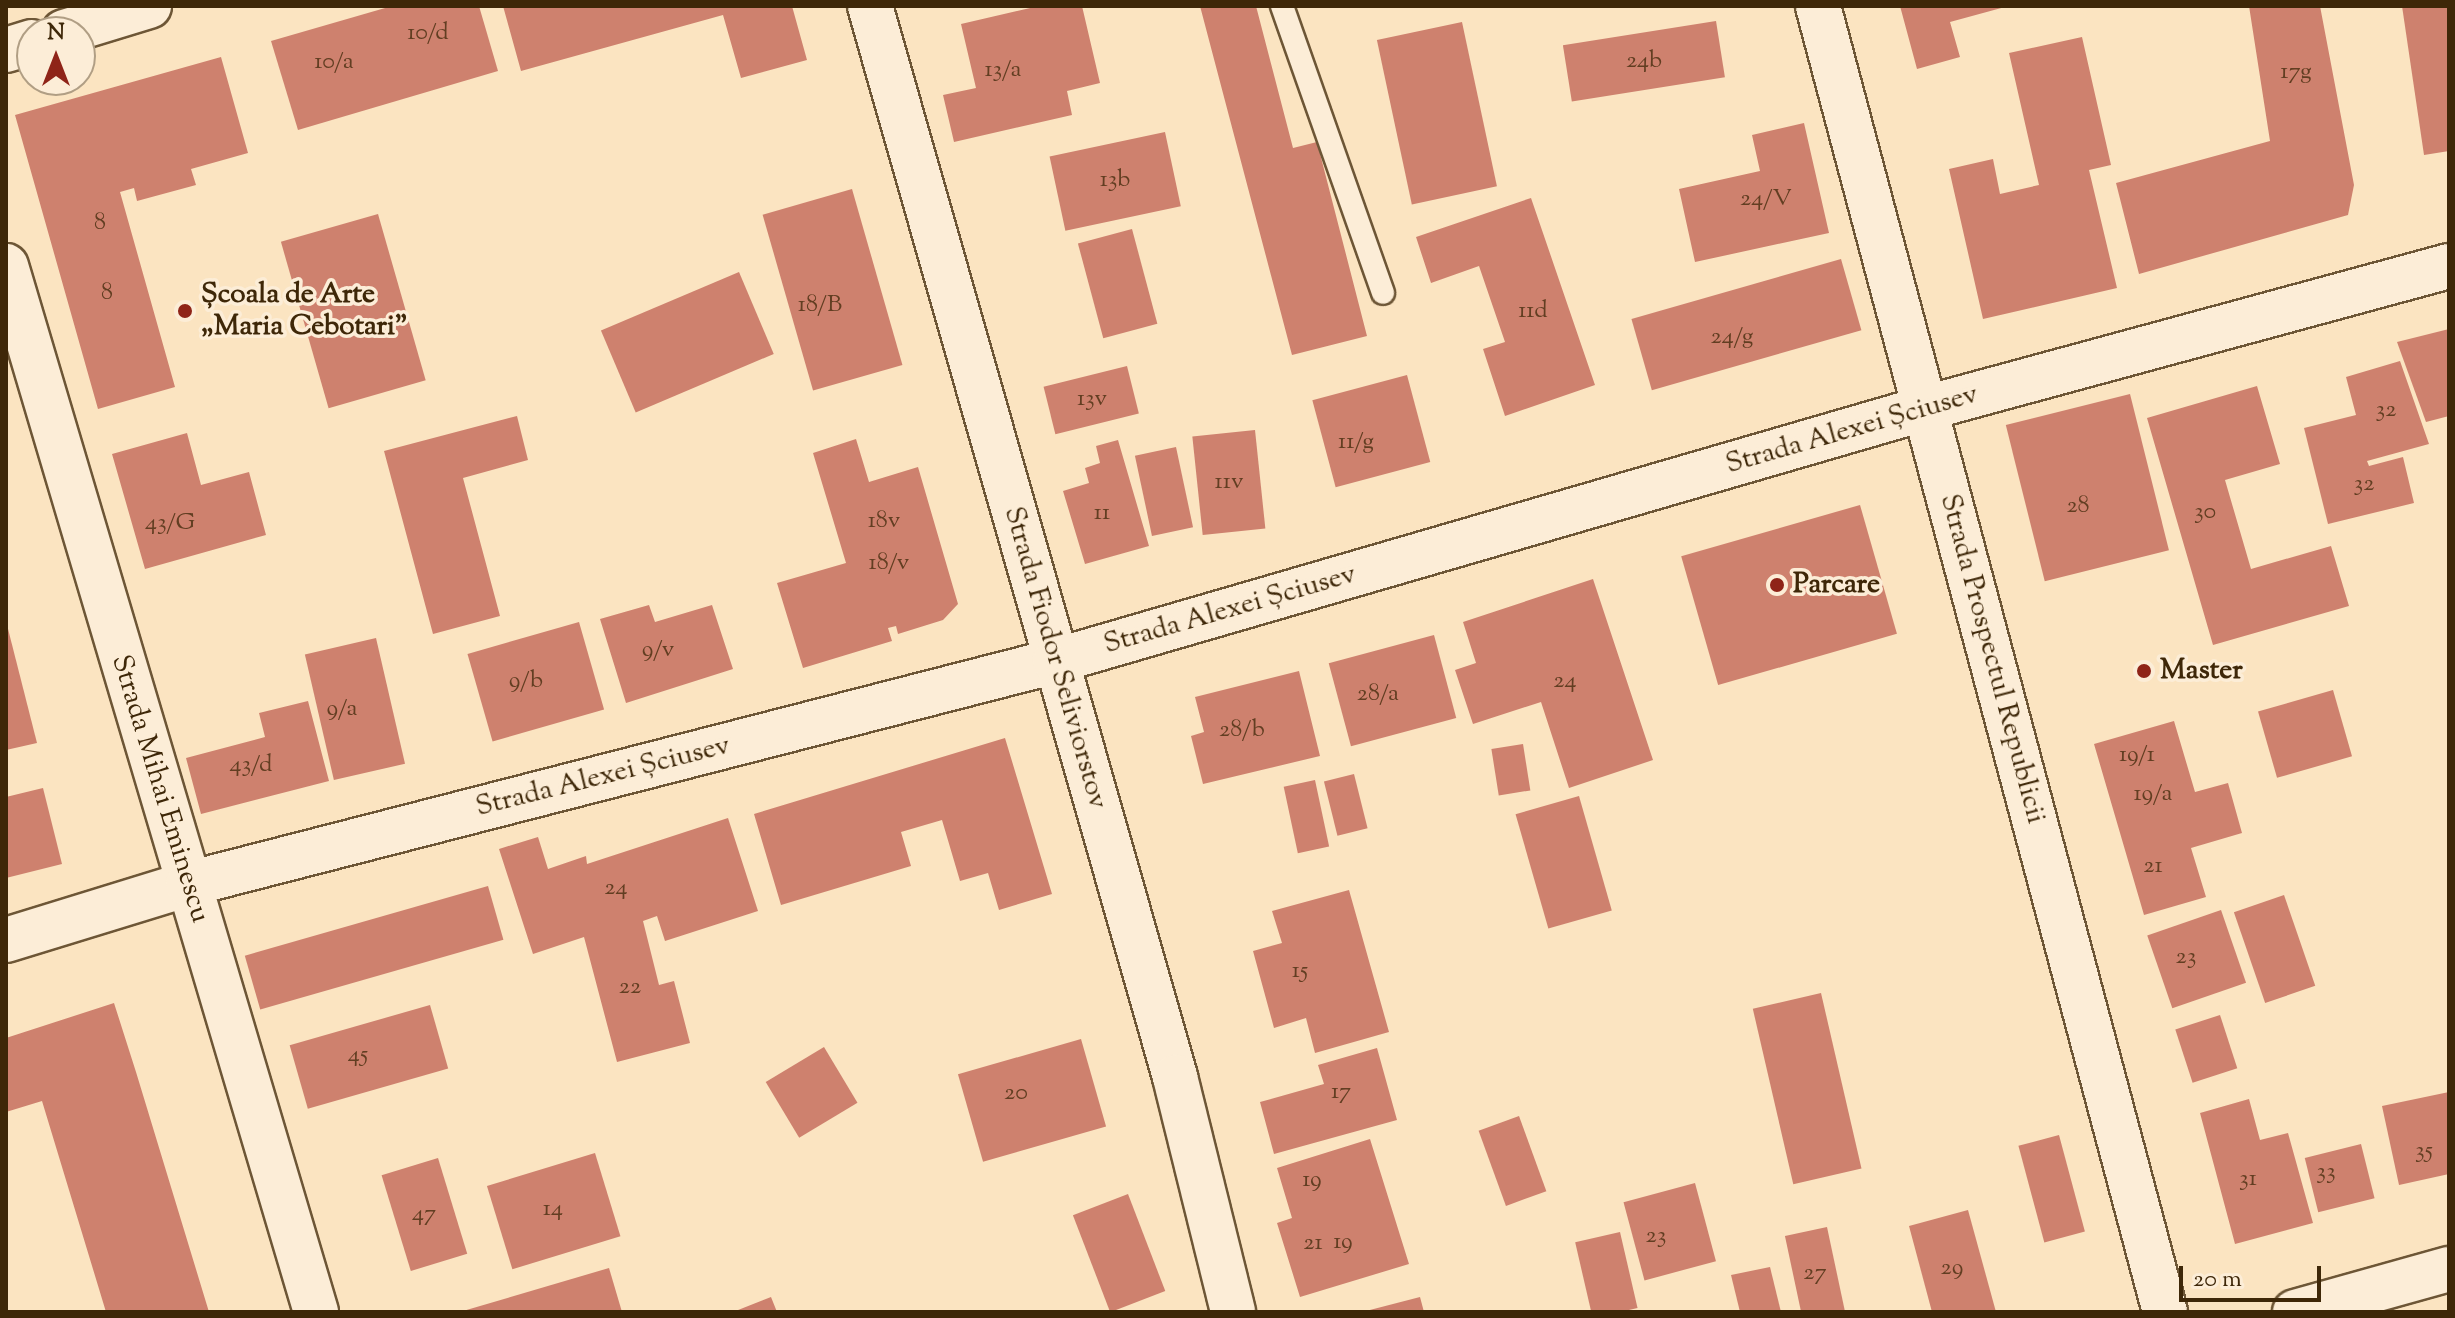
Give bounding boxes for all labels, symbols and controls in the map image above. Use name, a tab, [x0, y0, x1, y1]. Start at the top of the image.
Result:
north arrow	[16, 16, 96, 96]
text: N	[47, 18, 65, 50]
house number: 10/d	[407, 20, 449, 48]
house number: 24b	[1626, 48, 1662, 76]
house number: 10/a	[314, 49, 354, 77]
house number: 13/a	[984, 57, 1022, 85]
house number: 17g	[2280, 59, 2312, 87]
house number: 13b	[1100, 167, 1130, 195]
house number: 24/V	[1740, 186, 1792, 214]
house number: 8	[94, 210, 106, 238]
place label: Școala de Arte „Maria Cebotari”	[201, 278, 408, 344]
house number: 8	[101, 280, 113, 308]
house number: 18/B	[798, 292, 842, 320]
house number: 11d	[1518, 298, 1548, 326]
marker: Școala de Arte „Maria Cebotari”	[176, 302, 194, 320]
house number: 24/g	[1711, 324, 1753, 352]
street label: Strada Alexei Șciusev	[1722, 378, 1982, 482]
house number: 13v	[1077, 386, 1107, 414]
house number: 32	[2376, 397, 2396, 425]
house number: 11/g	[1338, 429, 1374, 457]
house number: 11v	[1215, 469, 1243, 497]
house number: 32	[2354, 471, 2374, 499]
street label: Strada Prospectul Republicii	[1932, 491, 2052, 827]
house number: 28	[2066, 493, 2090, 521]
house number: 30	[2194, 499, 2216, 527]
house number: 11	[1094, 500, 1110, 528]
street label: Strada Fiodor Seliviorstov	[996, 503, 1114, 813]
house number: 18v	[868, 508, 900, 536]
house number: 43/G	[145, 510, 195, 538]
house number: 18/v	[869, 550, 909, 578]
street label: Strada Alexei Șciusev	[1100, 558, 1360, 662]
place label: Parcare	[1793, 568, 1880, 602]
marker: Parcare	[1768, 576, 1786, 594]
house number: 9/v	[642, 637, 674, 665]
street label: Strada Mihai Eminescu	[103, 651, 217, 927]
place label: Master	[2160, 654, 2243, 688]
marker: Master	[2135, 662, 2153, 680]
house number: 9/b	[509, 668, 543, 696]
house number: 24	[1553, 668, 1577, 696]
house number: 28/a	[1357, 681, 1399, 709]
house number: 9/a	[326, 696, 358, 724]
house number: 28/b	[1219, 717, 1265, 745]
street label: Strada Alexei Șciusev	[472, 729, 734, 825]
house number: 19/1	[2119, 742, 2155, 770]
house number: 43/d	[229, 752, 273, 780]
house number: 19/a	[2134, 781, 2172, 809]
house number: 21	[2143, 853, 2163, 881]
house number: 24	[604, 875, 628, 903]
house number: 23	[2176, 944, 2196, 972]
house number: 15	[1292, 958, 1308, 986]
house number: 22	[619, 974, 641, 1002]
house number: 45	[348, 1042, 368, 1070]
house number: 17	[1331, 1079, 1351, 1107]
house number: 20	[1004, 1080, 1028, 1108]
house number: 35	[2415, 1138, 2433, 1166]
house number: 33	[2316, 1159, 2336, 1187]
house number: 31	[2239, 1166, 2257, 1194]
house number: 19	[1302, 1167, 1322, 1195]
house number: 14	[543, 1196, 563, 1224]
house number: 47	[412, 1201, 436, 1229]
house number: 23	[1646, 1223, 1666, 1251]
house number: 19	[1333, 1229, 1353, 1257]
house number: 21	[1303, 1230, 1323, 1258]
scale bar	[2183, 1250, 2325, 1300]
house number: 29	[1941, 1255, 1963, 1283]
house number: 27	[1803, 1260, 1827, 1288]
text: 20 m	[2193, 1263, 2242, 1297]

